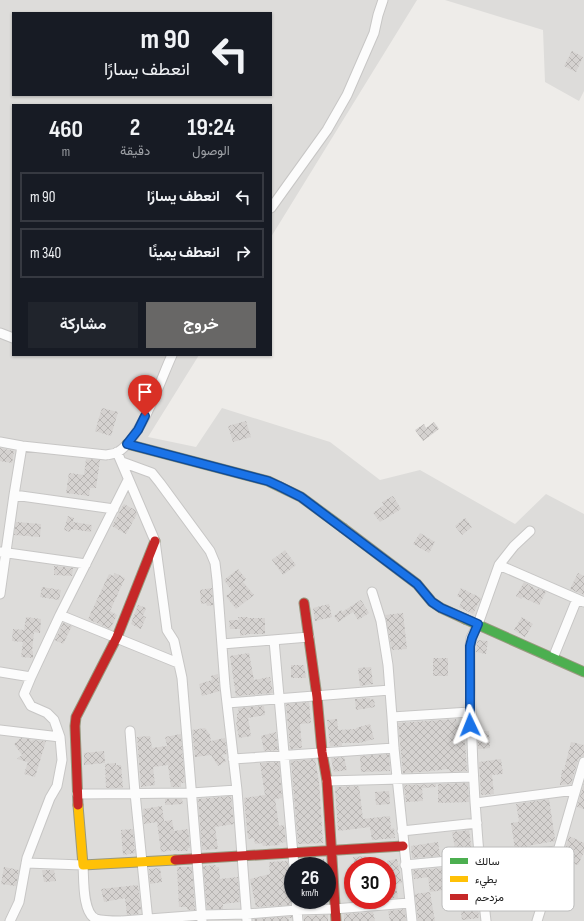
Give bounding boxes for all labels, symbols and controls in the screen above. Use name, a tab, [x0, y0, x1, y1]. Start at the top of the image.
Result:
text: 90 m	[140, 23, 190, 56]
icon: left	[204, 28, 256, 80]
text: انعطف يسارًا	[104, 59, 190, 80]
text: 2	[130, 113, 140, 142]
text: 19:24	[187, 113, 235, 142]
text: 460	[49, 115, 83, 144]
text: دقيقة	[120, 143, 150, 159]
text: الوصول	[192, 143, 230, 159]
text: m	[62, 144, 70, 160]
icon: left	[232, 186, 254, 208]
text: انعطف يسارًا	[147, 187, 220, 206]
text: 90 m	[30, 188, 55, 207]
icon: right	[232, 242, 254, 264]
text: انعطف يمينًا	[149, 243, 220, 262]
text: 340 m	[30, 244, 61, 263]
button: مشاركة	[28, 302, 138, 348]
button: خروج	[146, 302, 256, 348]
pin	[128, 375, 162, 416]
icon: arrive	[134, 381, 156, 403]
position arrow	[449, 704, 491, 746]
legend	[442, 847, 574, 911]
text: سالك	[475, 855, 500, 868]
speed limit sign: 30	[344, 857, 396, 909]
text: 26	[301, 866, 319, 890]
text: بطيء	[475, 873, 497, 889]
text: km/h	[301, 887, 319, 899]
text: مزدحم	[475, 891, 504, 905]

